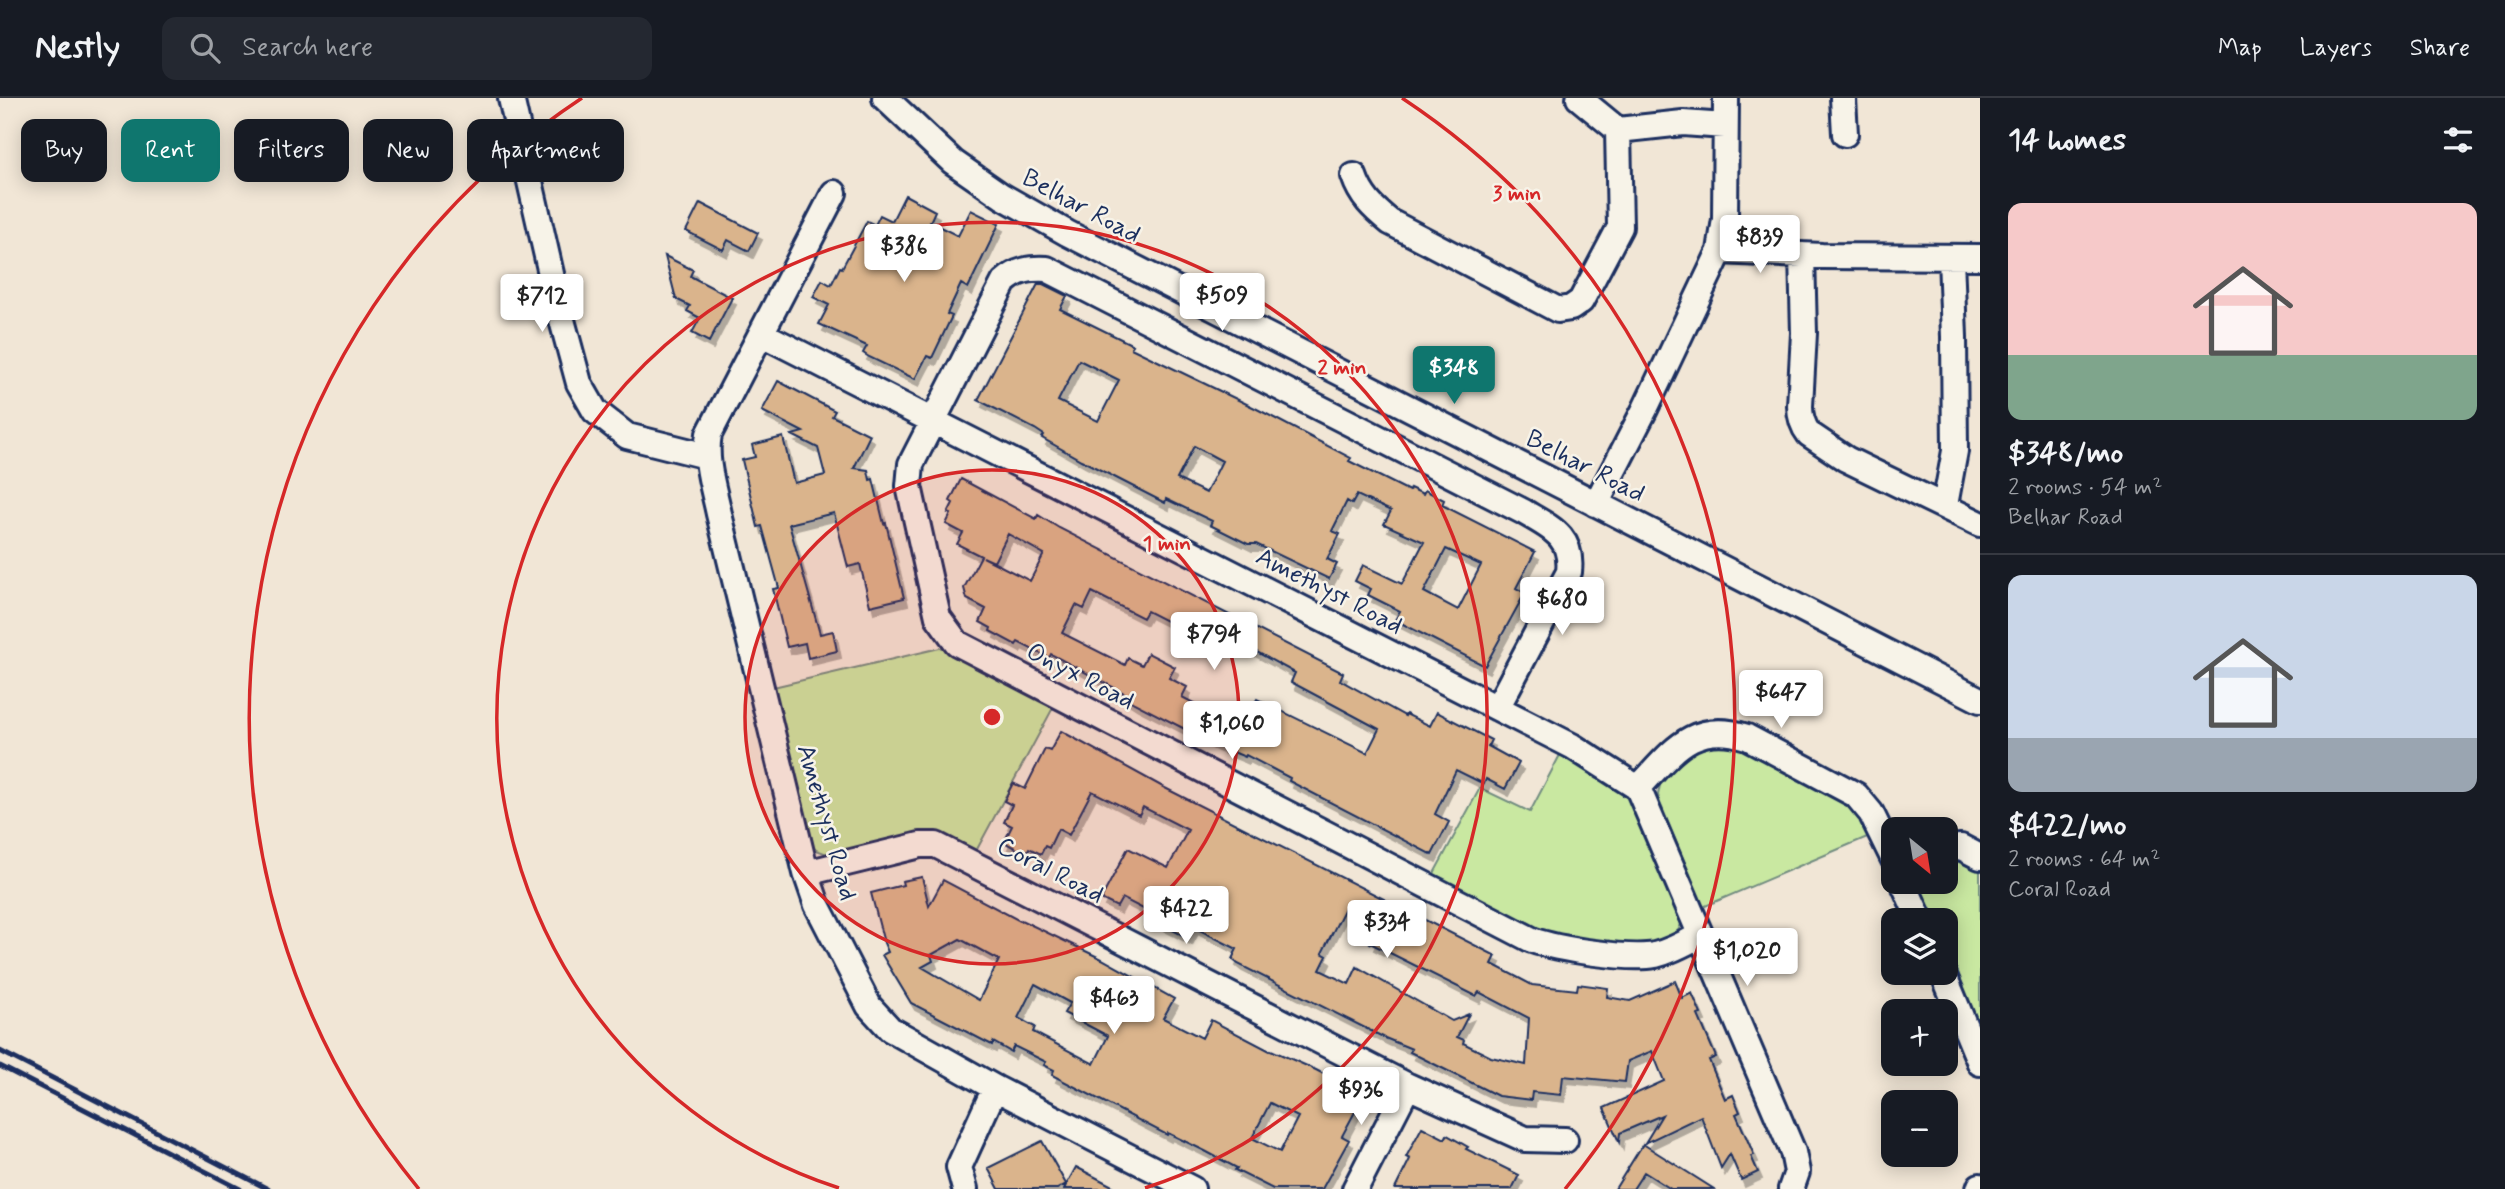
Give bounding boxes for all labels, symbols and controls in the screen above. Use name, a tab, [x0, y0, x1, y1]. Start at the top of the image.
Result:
search box	[162, 17, 652, 80]
text: Nestly	[35, 26, 120, 70]
icon: search	[186, 29, 224, 67]
text: Search here	[242, 31, 373, 65]
text: Map	[2218, 33, 2262, 64]
text: Layers	[2300, 33, 2372, 64]
text: Share	[2410, 33, 2470, 64]
chip: Buy	[21, 119, 107, 182]
chip: Rent	[121, 119, 220, 182]
chip: Filters	[234, 119, 349, 182]
chip: New	[363, 119, 453, 182]
chip: Apartment	[467, 119, 624, 182]
text: 14 homes	[2008, 121, 2126, 160]
icon: filters	[2439, 121, 2477, 159]
street label: Belhar Road	[1016, 161, 1146, 252]
text: 3 min	[1493, 180, 1541, 208]
pin: $839	[1719, 216, 1801, 275]
text: $839	[1736, 223, 1784, 253]
pin: $386	[863, 225, 945, 284]
text: $386	[880, 232, 928, 262]
icon: home	[2180, 248, 2306, 374]
pin: $712	[501, 274, 583, 334]
pin: $509	[1181, 274, 1263, 333]
text: $509	[1196, 281, 1248, 311]
text: $712	[516, 282, 568, 312]
pin: $348	[1413, 346, 1495, 406]
text: 2 min	[1317, 354, 1367, 382]
text: $348	[1429, 354, 1479, 384]
street label: Belhar Road	[1520, 422, 1651, 511]
text: $348/mo	[2008, 434, 2123, 473]
text: 2 rooms · 54 m²	[2008, 473, 2162, 503]
text: Belhar Road	[2008, 503, 2123, 533]
text: 1 min	[1143, 530, 1191, 558]
street label: Amethyst Road	[1250, 540, 1408, 643]
pin: $680	[1521, 578, 1603, 637]
text: $680	[1536, 585, 1588, 615]
pin: $794	[1173, 612, 1255, 672]
text: $794	[1187, 620, 1241, 650]
icon: home	[2180, 620, 2306, 746]
street label: Onyx Road	[1020, 635, 1140, 719]
pin: $647	[1740, 670, 1822, 730]
text: $647	[1755, 678, 1807, 708]
pin: $1,060	[1175, 702, 1289, 761]
centre of rings	[980, 705, 1004, 729]
text: $1,060	[1199, 709, 1265, 739]
street label: Amethyst Road	[788, 741, 865, 904]
text: $422/mo	[2008, 806, 2127, 845]
north arrow	[1881, 817, 1958, 894]
map controls	[1881, 817, 1958, 1167]
street label: Coral Road	[991, 829, 1110, 912]
text: 2 rooms · 64 m²	[2008, 845, 2160, 875]
text: Coral Road	[2008, 875, 2111, 905]
pin: $422	[1145, 886, 1227, 946]
text: $422	[1160, 894, 1212, 924]
pin: $334	[1346, 900, 1428, 960]
text: $334	[1363, 908, 1411, 938]
button: layers	[1881, 908, 1958, 985]
pin: $1,020	[1690, 928, 1804, 988]
text: $1,020	[1713, 936, 1781, 966]
pin: $463	[1073, 976, 1155, 1036]
text: $463	[1089, 984, 1139, 1014]
button: +	[1881, 999, 1958, 1076]
pin: $936	[1320, 1068, 1402, 1127]
text: $936	[1338, 1075, 1384, 1105]
button: −	[1881, 1090, 1958, 1167]

